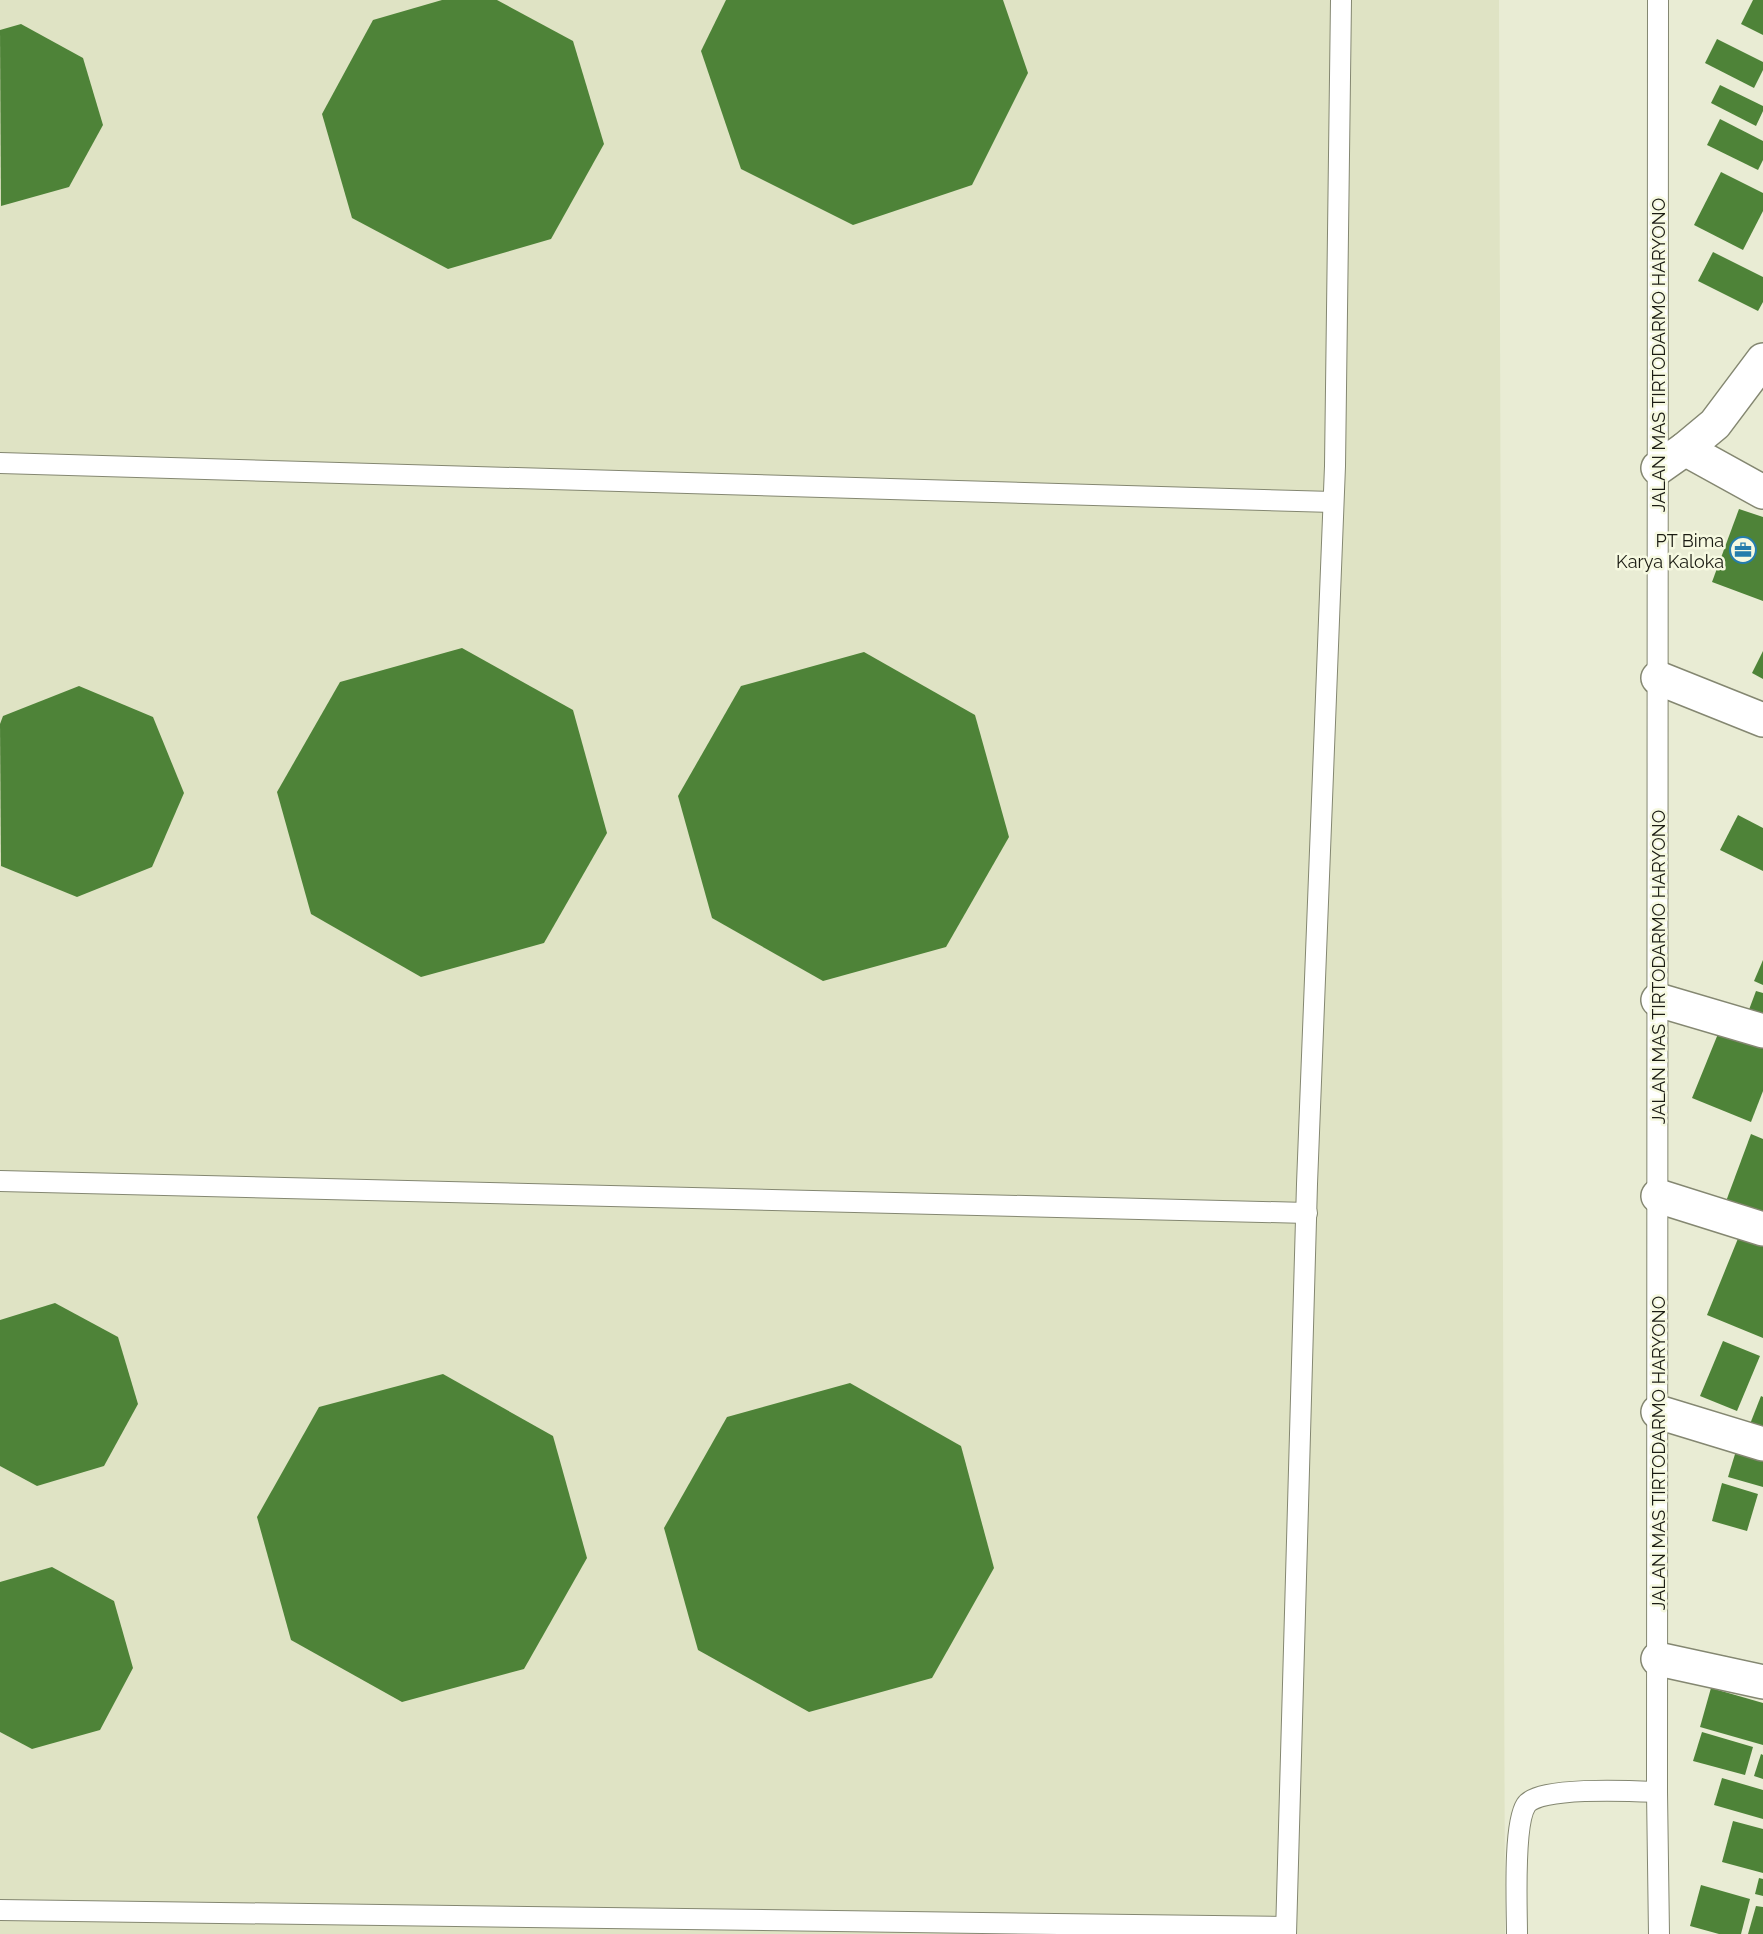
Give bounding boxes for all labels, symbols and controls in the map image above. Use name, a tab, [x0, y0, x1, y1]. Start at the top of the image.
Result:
street label: JALAN MAS TIRTODARMO HARYONO	[1648, 198, 1669, 512]
place label: PT Bima Karya Kaloka	[1616, 530, 1724, 572]
office icon: PT Bima Karya Kaloka	[1728, 535, 1758, 565]
street label: JALAN MAS TIRTODARMO HARYONO	[1648, 810, 1669, 1124]
street label: JALAN MAS TIRTODARMO HARYONO	[1648, 1296, 1669, 1610]

